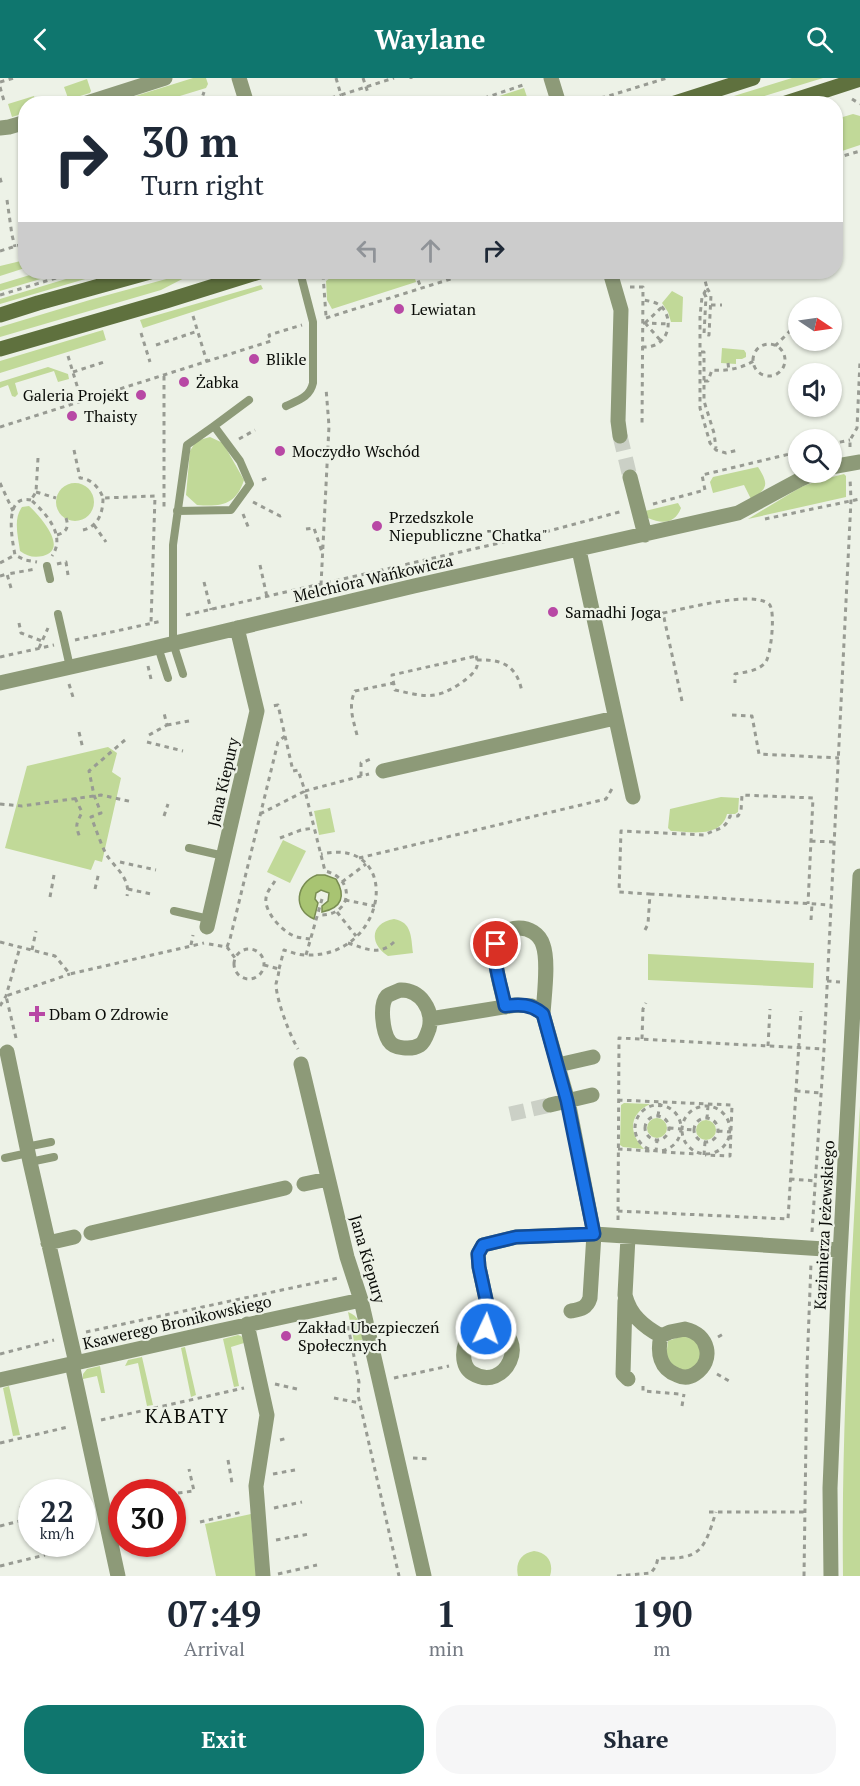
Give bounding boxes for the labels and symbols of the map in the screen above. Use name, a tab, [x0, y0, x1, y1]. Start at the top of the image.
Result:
north arrow	[788, 297, 842, 351]
place label: Lewiatan	[411, 298, 476, 320]
marker: Lewiatan	[392, 302, 406, 316]
place label: Blikle	[266, 348, 307, 370]
marker: Blikle	[247, 352, 261, 366]
place label: Żabka	[196, 371, 239, 393]
marker: Żabka	[177, 375, 191, 389]
place label: Galeria Projekt	[23, 384, 129, 406]
marker: Galeria Projekt	[134, 388, 148, 402]
place label: Thaisty	[84, 405, 138, 427]
marker: Thaisty	[65, 409, 79, 423]
place label: Moczydło Wschód	[292, 440, 420, 462]
marker: Moczydło Wschód	[273, 444, 287, 458]
place label: Przedszkole Niepubliczne "Chatka"	[389, 506, 548, 546]
marker: Przedszkole Niepubliczne "Chatka"	[370, 519, 384, 533]
street label: Melchiora Wańkowicza	[291, 549, 455, 607]
place label: Samadhi Joga	[565, 601, 661, 623]
marker: Samadhi Joga	[546, 605, 560, 619]
street label: Jana Kiepury	[202, 734, 244, 829]
pin	[470, 918, 521, 969]
place label: Dbam O Zdrowie	[49, 1003, 169, 1025]
marker: Dbam O Zdrowie	[30, 1007, 44, 1021]
street label: Kazimierza Jeżewskiego	[809, 1140, 839, 1310]
street label: Jana Kiepury	[345, 1212, 391, 1307]
street label: Ksawerego Bronikowskiego	[80, 1290, 274, 1354]
position arrow	[454, 1297, 518, 1361]
place label: Zakład Ubezpieczeń Społecznych	[298, 1316, 440, 1356]
marker: Zakład Ubezpieczeń Społecznych	[279, 1329, 293, 1343]
district label: KABATY	[145, 1402, 229, 1429]
speed limit sign: 30	[108, 1479, 186, 1557]

